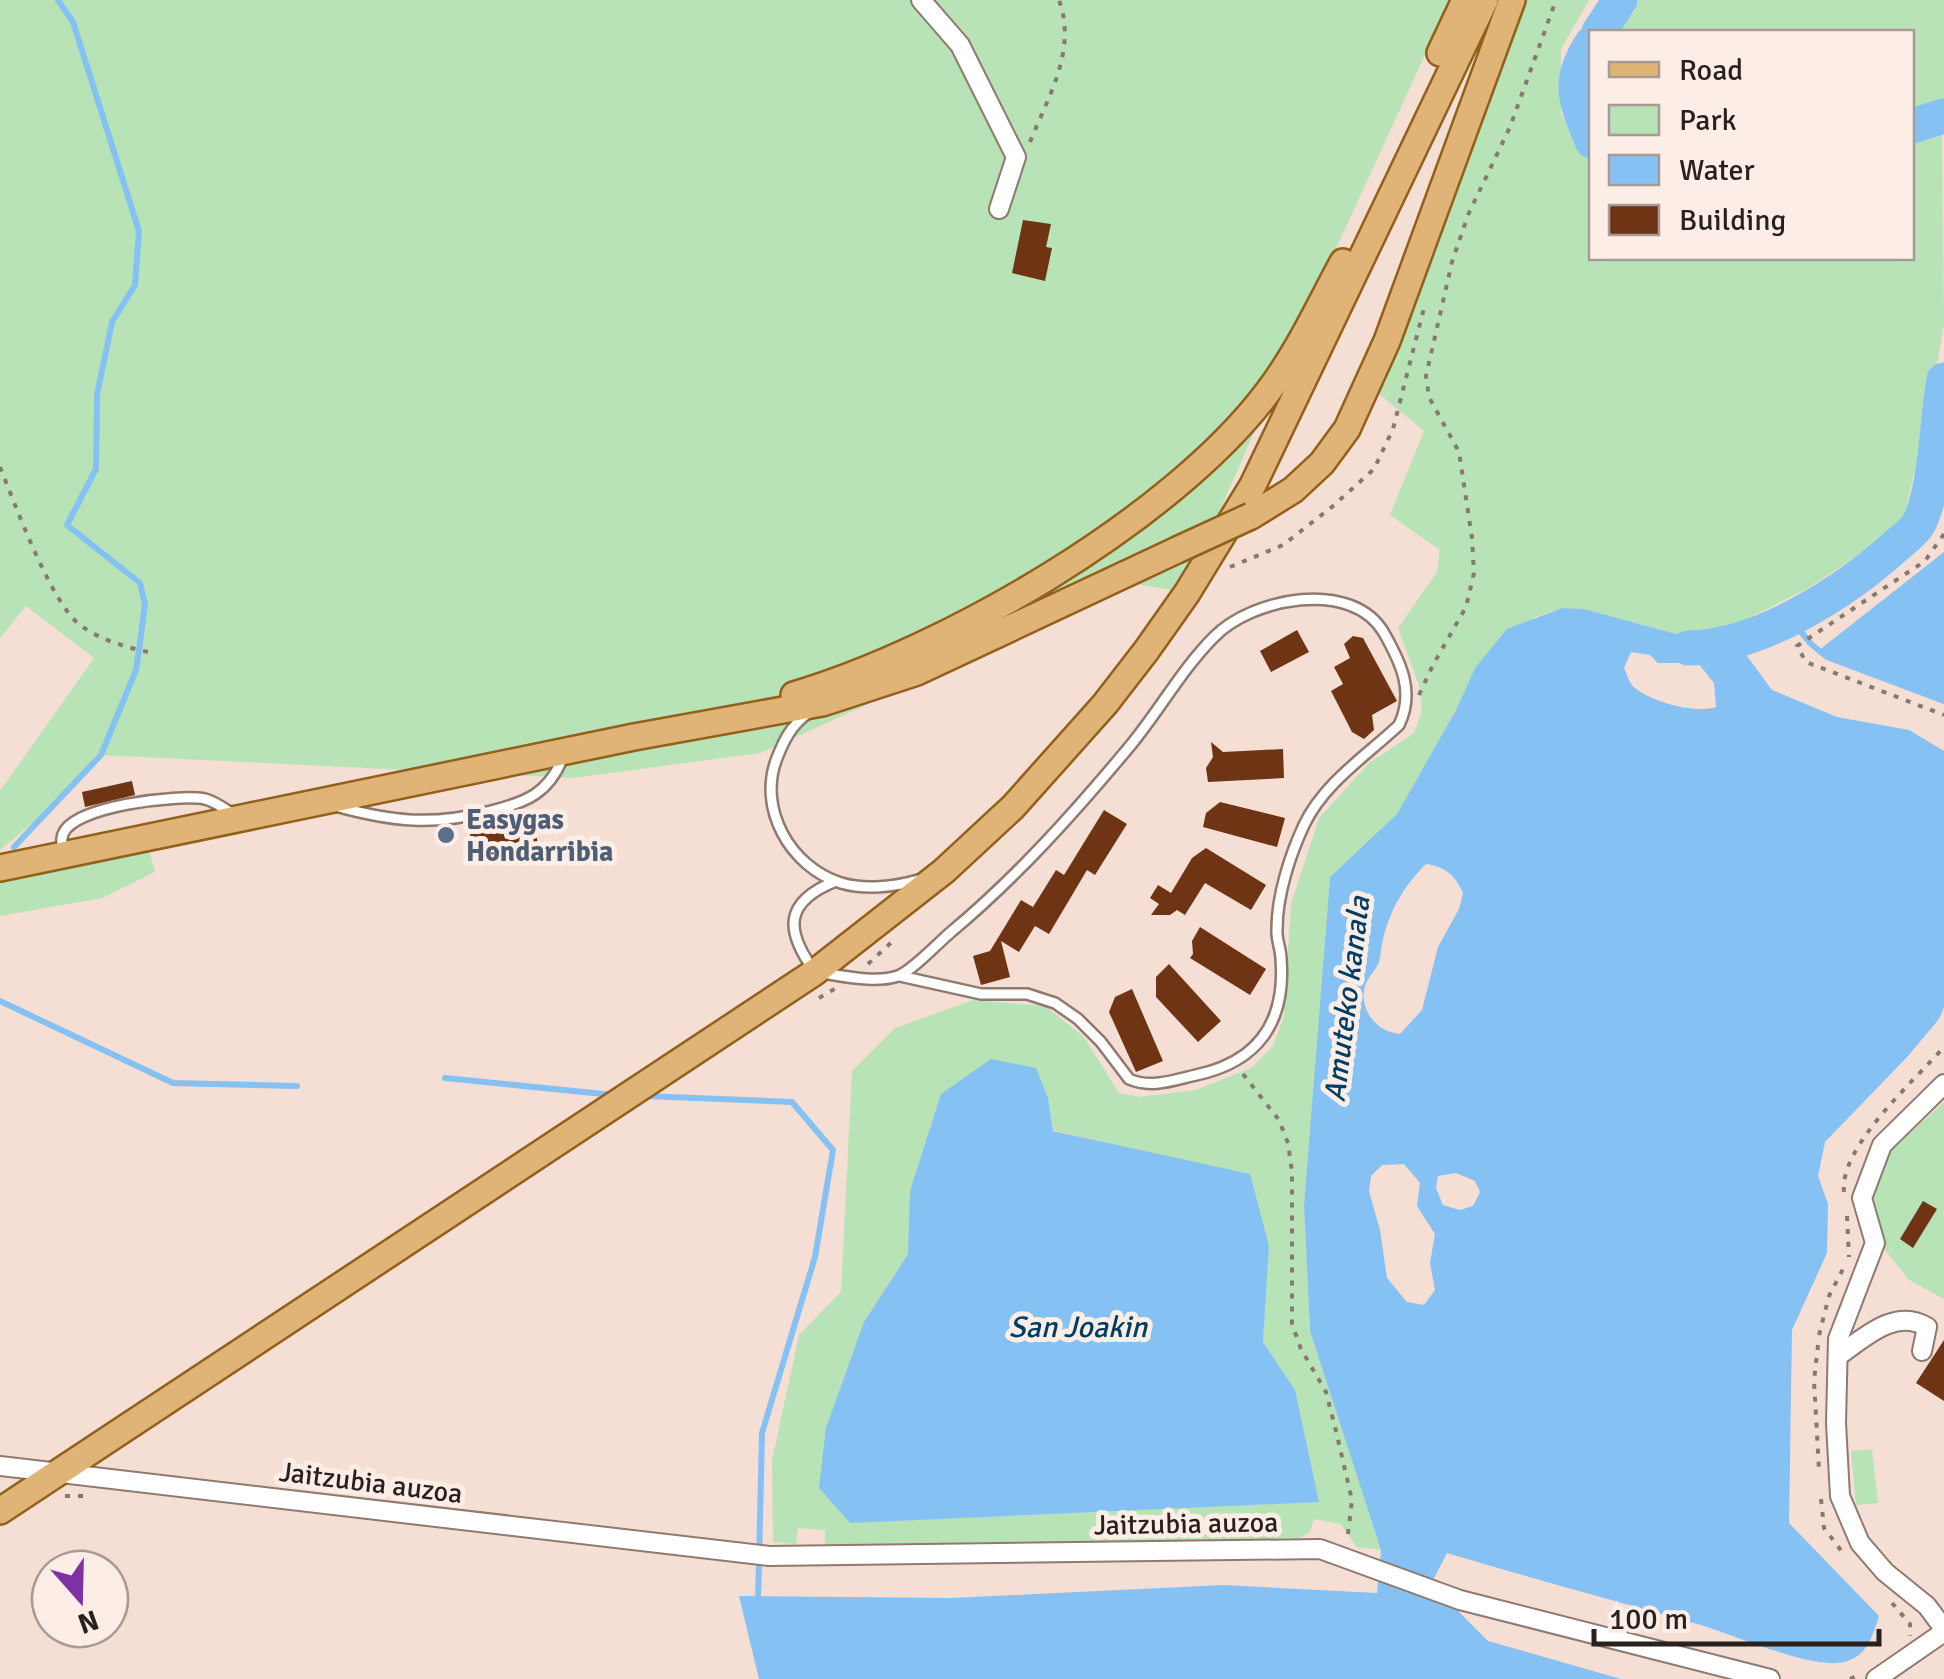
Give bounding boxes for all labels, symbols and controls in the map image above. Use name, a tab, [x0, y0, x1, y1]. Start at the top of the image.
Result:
legend	[1589, 30, 1914, 260]
text: Road	[1679, 52, 1743, 89]
text: Park	[1679, 102, 1737, 139]
text: Water	[1679, 152, 1755, 189]
text: Building	[1679, 202, 1786, 239]
place label: Easygas Hondarribia	[466, 803, 613, 869]
marker: Easygas Hondarribia	[435, 824, 457, 846]
water label: Amuteko kanala	[1317, 894, 1379, 1104]
water label: San Joakin	[1009, 1309, 1149, 1346]
street label: Jaitzubia auzoa	[277, 1455, 465, 1511]
street label: Jaitzubia auzoa	[1093, 1505, 1279, 1543]
north arrow	[30, 1549, 130, 1649]
scale bar	[1594, 1584, 1879, 1646]
text: 100 m	[1609, 1601, 1688, 1638]
text: N	[73, 1602, 103, 1641]

